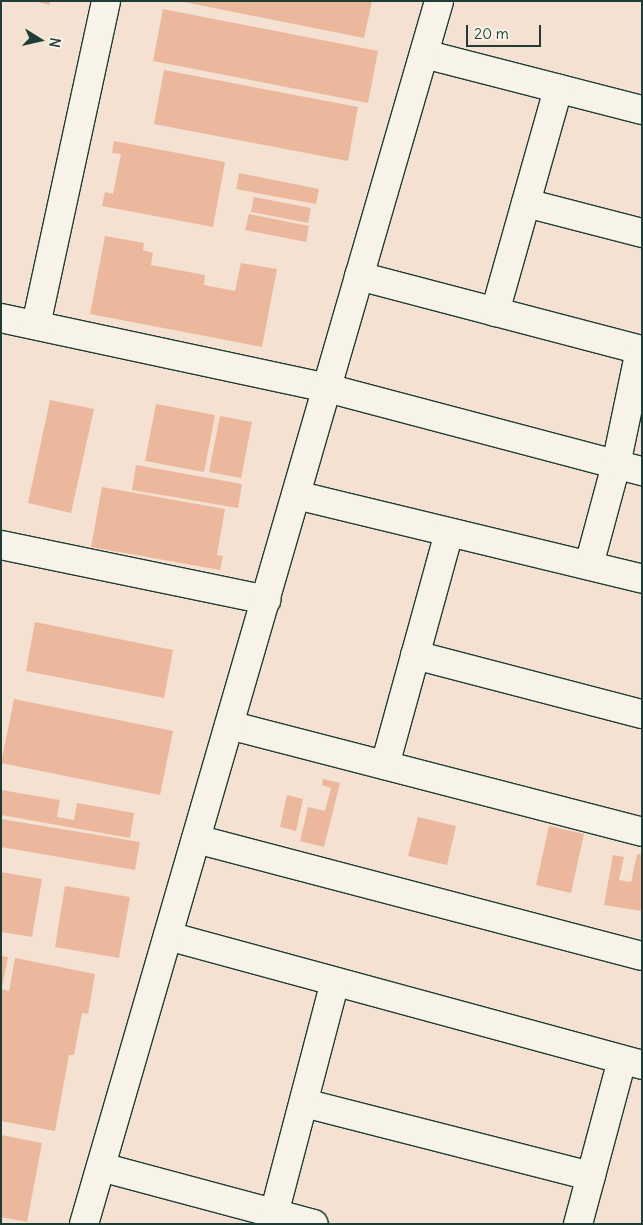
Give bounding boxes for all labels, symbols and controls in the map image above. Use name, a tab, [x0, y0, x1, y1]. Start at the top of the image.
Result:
north arrow	[15, 15, 65, 65]
scale bar	[468, 15, 543, 47]
text: 20 m	[474, 24, 509, 43]
text: N	[45, 36, 64, 49]

